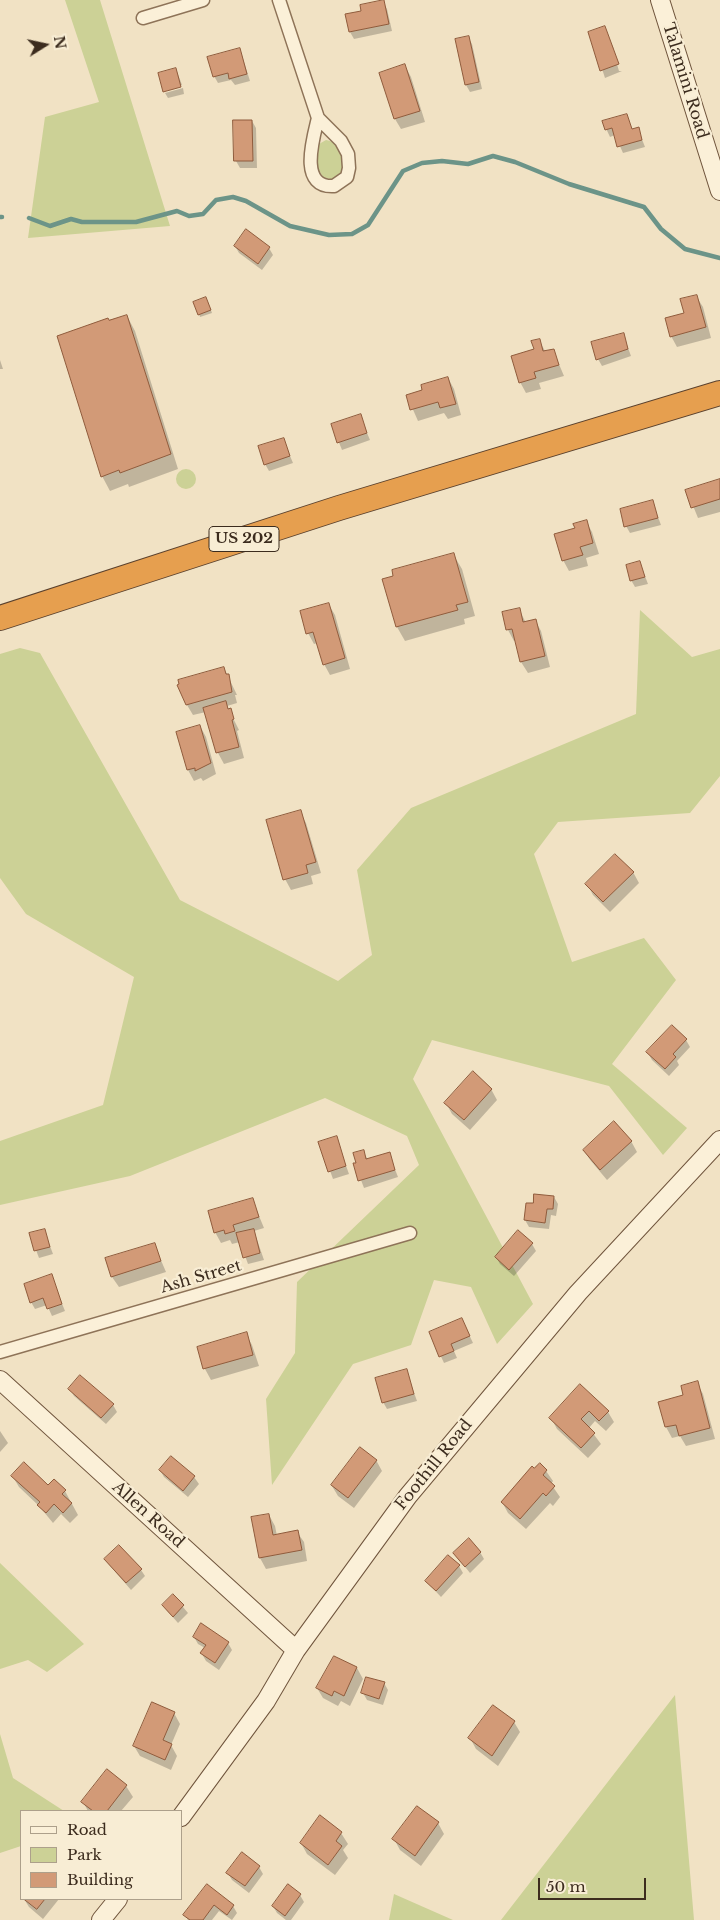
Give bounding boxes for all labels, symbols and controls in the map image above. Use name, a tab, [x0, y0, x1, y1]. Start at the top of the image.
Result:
north arrow	[20, 20, 70, 70]
street label: Talamini Road	[658, 21, 712, 141]
text: N	[50, 34, 70, 50]
road number: US 202	[209, 526, 279, 552]
street label: Ash Street	[158, 1256, 244, 1298]
street label: Foothill Road	[392, 1416, 476, 1514]
street label: Allen Road	[108, 1478, 188, 1552]
legend	[20, 1810, 182, 1900]
text: Road	[67, 1820, 107, 1839]
text: Park	[67, 1845, 102, 1864]
scale bar	[540, 1868, 648, 1900]
text: Building	[67, 1870, 133, 1889]
text: 50 m	[546, 1877, 586, 1896]

